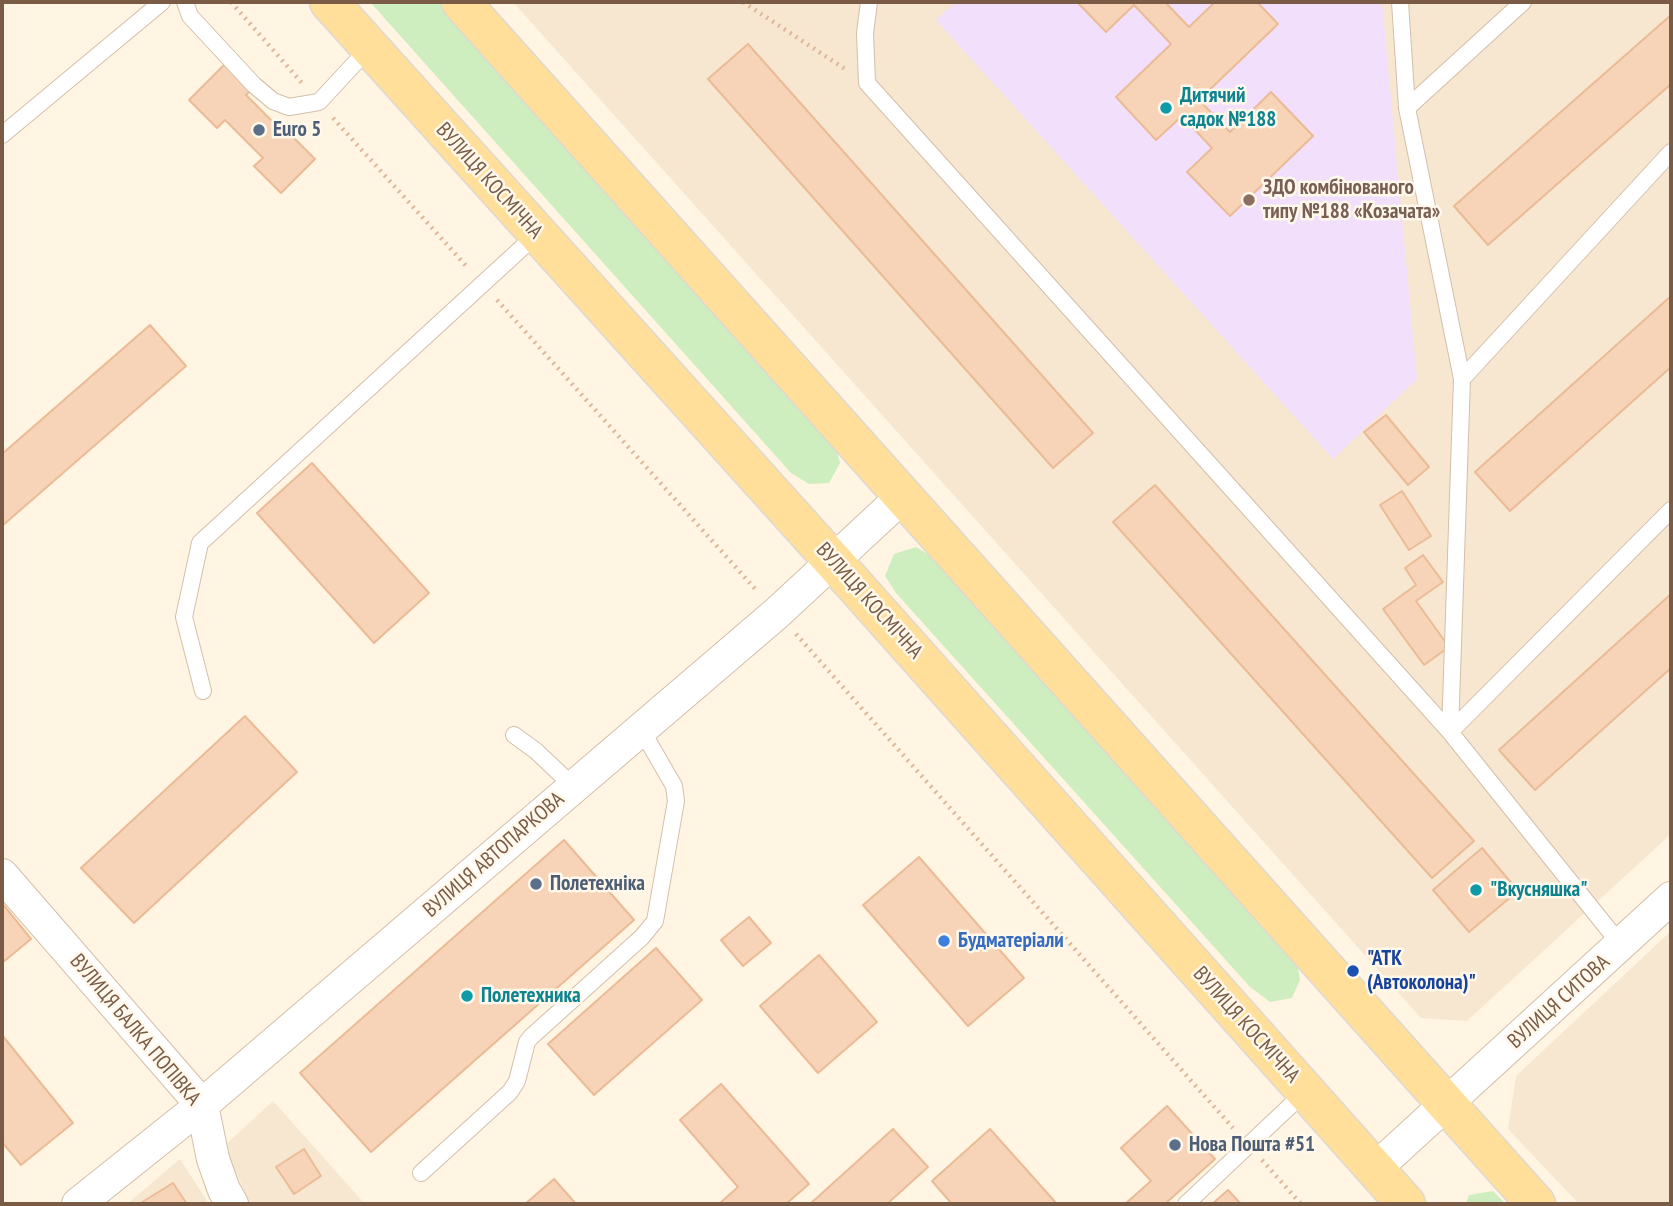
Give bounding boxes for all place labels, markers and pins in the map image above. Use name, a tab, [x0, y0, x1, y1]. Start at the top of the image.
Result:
place label: Дитячий садок №188	[1180, 83, 1276, 133]
marker: Дитячий садок №188	[1158, 100, 1174, 116]
place label: Euro 5	[273, 117, 321, 143]
marker: Euro 5	[251, 122, 267, 138]
place label: ЗДО комбінованого типу №188 «Козачата»	[1263, 175, 1440, 225]
marker: ЗДО комбінованого типу №188 «Козачата»	[1241, 192, 1257, 208]
place label: Полетехніка	[550, 871, 645, 897]
marker: Полетехніка	[528, 876, 544, 892]
place label: "Вкусняшка"	[1490, 877, 1588, 903]
marker: "Вкусняшка"	[1468, 882, 1484, 898]
place label: Будматеріали	[958, 928, 1064, 954]
marker: Будматеріали	[936, 933, 952, 949]
place label: "АТК (Автоколона)"	[1367, 946, 1476, 996]
marker: "АТК (Автоколона)"	[1345, 963, 1361, 979]
place label: Полетехника	[481, 983, 581, 1009]
marker: Полетехника	[459, 988, 475, 1004]
place label: Нова Пошта #51	[1189, 1132, 1315, 1158]
marker: Нова Пошта #51	[1167, 1137, 1183, 1153]

